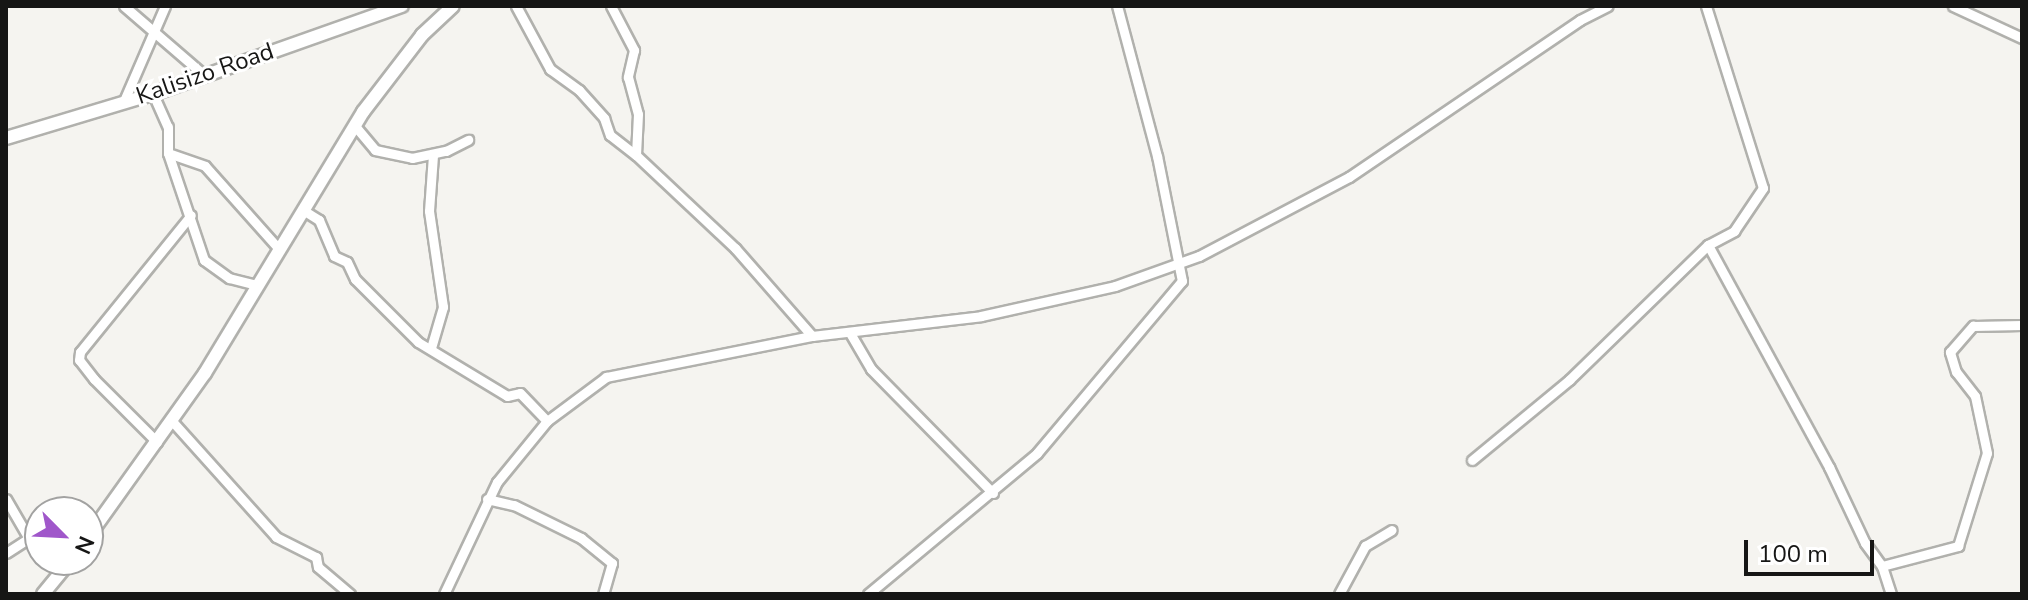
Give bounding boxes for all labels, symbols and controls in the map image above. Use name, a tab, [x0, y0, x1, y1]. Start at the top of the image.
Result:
street label: Kalisizo Road	[132, 37, 278, 111]
north arrow	[24, 496, 104, 576]
scale bar	[1748, 524, 1878, 574]
text: N	[67, 531, 101, 559]
text: 100 m	[1758, 538, 1828, 570]

